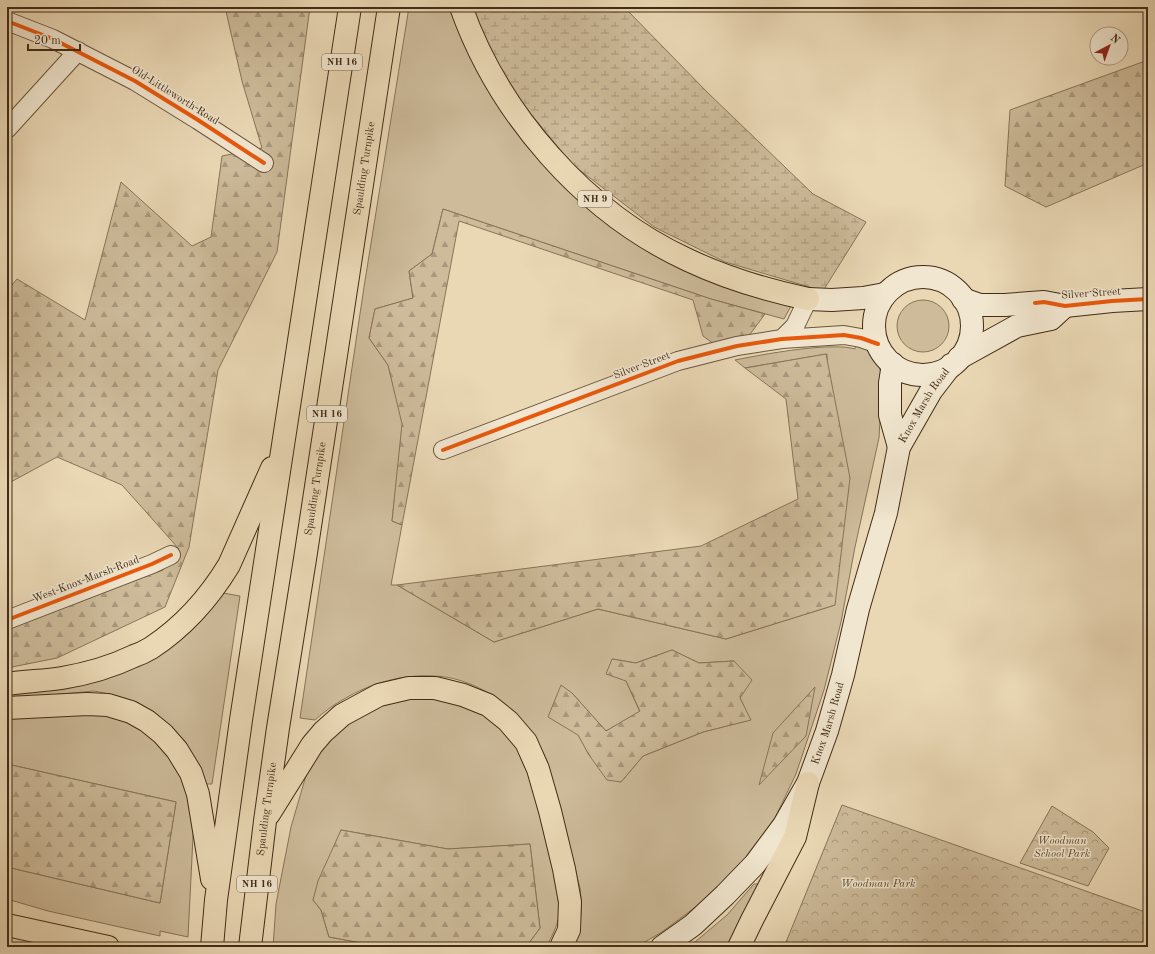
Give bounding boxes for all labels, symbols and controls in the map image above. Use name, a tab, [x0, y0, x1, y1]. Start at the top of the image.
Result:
scale bar	[28, 26, 80, 52]
north arrow	[1089, 26, 1129, 66]
text: N	[1108, 33, 1122, 47]
text: 20 m	[34, 35, 61, 47]
road number: NH 16	[322, 54, 362, 70]
street label: Old Littleworth Road	[129, 65, 221, 128]
street label: Spaulding Turnpike	[352, 121, 377, 216]
road number: NH 9	[578, 191, 612, 207]
street label: Silver Street	[1061, 286, 1121, 302]
street label: Silver Street	[612, 350, 672, 382]
street label: Knox Marsh Road	[897, 366, 952, 445]
road number: NH 16	[307, 406, 347, 422]
street label: Spaulding Turnpike	[303, 441, 328, 536]
street label: West Knox Marsh Road	[31, 554, 141, 605]
street label: Knox Marsh Road	[810, 681, 846, 766]
street label: Spaulding Turnpike	[255, 762, 279, 856]
park label: Woodman School Park	[1034, 836, 1091, 860]
road number: NH 16	[237, 876, 277, 892]
park label: Woodman Park	[841, 879, 916, 890]

